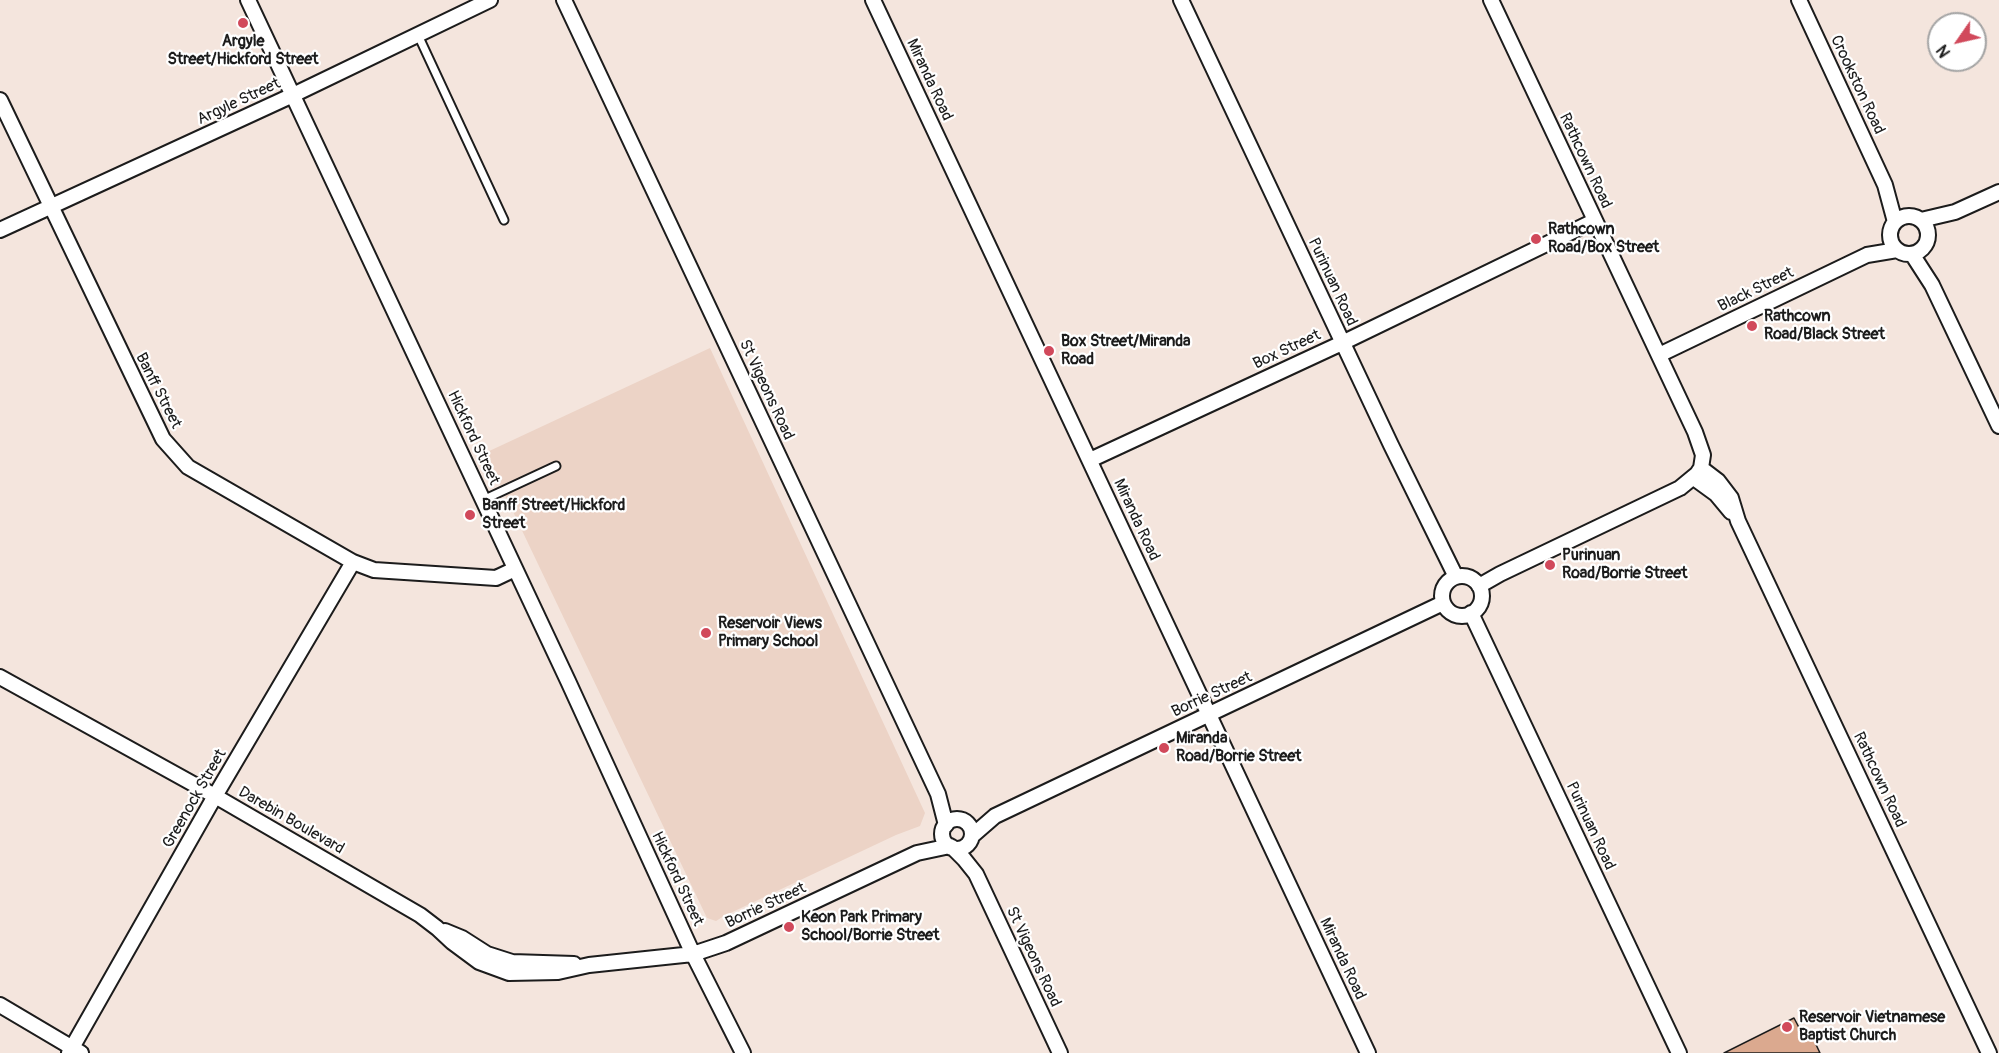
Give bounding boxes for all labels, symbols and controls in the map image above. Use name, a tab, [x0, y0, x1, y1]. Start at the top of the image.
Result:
north arrow	[1927, 12, 1987, 72]
marker: Argyle Street/Hickford Street	[236, 16, 250, 30]
place label: Argyle Street/Hickford Street	[167, 32, 319, 70]
street label: Crookston Road	[1826, 33, 1888, 137]
street label: Miranda Road	[902, 36, 956, 124]
text: N	[1932, 41, 1955, 61]
street label: Argyle Street	[194, 74, 284, 130]
street label: Rathcown Road	[1554, 110, 1616, 212]
place label: Rathcown Road/Box Street	[1548, 220, 1659, 258]
marker: Rathcown Road/Box Street	[1529, 232, 1543, 246]
street label: Purinuan Road	[1303, 235, 1361, 329]
street label: Black Street	[1715, 263, 1797, 317]
place label: Rathcown Road/Black Street	[1764, 307, 1885, 345]
marker: Rathcown Road/Black Street	[1745, 319, 1759, 333]
street label: Box Street	[1250, 326, 1324, 374]
place label: Box Street/Miranda Road	[1061, 332, 1190, 370]
street label: St Vigeons Road	[734, 337, 798, 443]
marker: Box Street/Miranda Road	[1042, 344, 1056, 358]
street label: Banff Street	[131, 350, 185, 432]
street label: Hickford Street	[443, 388, 503, 488]
street label: Miranda Road	[1109, 476, 1163, 564]
place label: Banff Street/Hickford Street	[482, 496, 625, 534]
marker: Banff Street/Hickford Street	[463, 508, 477, 522]
place label: Purinuan Road/Borrie Street	[1562, 546, 1688, 584]
marker: Purinuan Road/Borrie Street	[1543, 558, 1557, 572]
place label: Reservoir Views Primary School	[718, 614, 822, 652]
marker: Reservoir Views Primary School	[699, 626, 713, 640]
street label: Borrie Street	[1169, 668, 1255, 722]
place label: Miranda Road/Borrie Street	[1176, 729, 1302, 767]
street label: Rathcown Road	[1848, 729, 1910, 831]
marker: Miranda Road/Borrie Street	[1157, 741, 1171, 755]
street label: Greenock Street	[159, 746, 231, 852]
street label: Purinuan Road	[1561, 779, 1619, 873]
street label: Darebin Boulevard	[235, 783, 347, 859]
street label: Hickford Street	[647, 829, 707, 929]
street label: Borrie Street	[723, 879, 809, 933]
street label: St Vigeons Road	[1001, 904, 1065, 1010]
place label: Keon Park Primary School/Borrie Street	[801, 908, 939, 946]
street label: Miranda Road	[1315, 915, 1369, 1003]
marker: Keon Park Primary School/Borrie Street	[782, 920, 796, 934]
place label: Reservoir Vietnamese Baptist Church	[1799, 1008, 1945, 1046]
marker: Reservoir Vietnamese Baptist Church	[1780, 1020, 1794, 1034]

